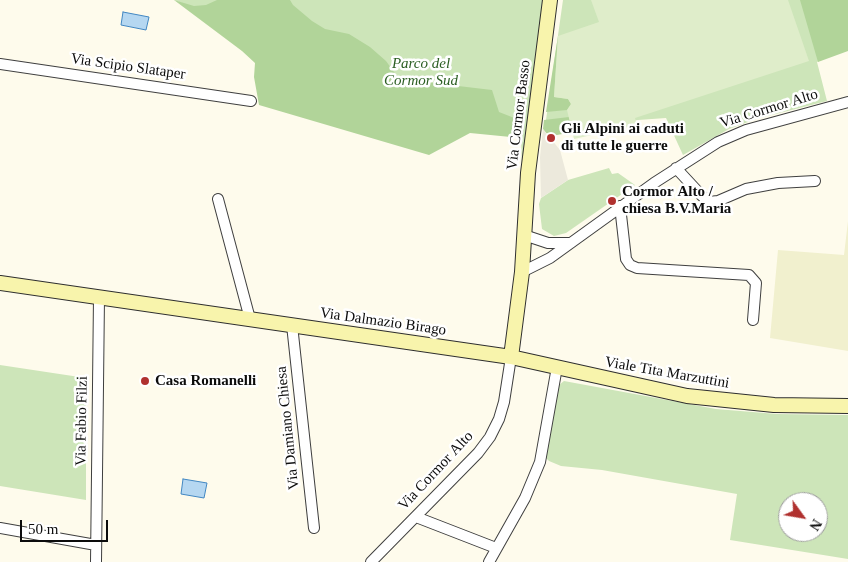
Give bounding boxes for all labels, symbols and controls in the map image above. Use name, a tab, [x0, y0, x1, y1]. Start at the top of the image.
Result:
street label: Via Scipio Slataper	[69, 50, 187, 84]
park label: Parco del Cormor Sud	[384, 55, 458, 90]
street label: Via Cormor Basso	[503, 59, 535, 171]
street label: Via Cormor Alto	[718, 86, 820, 132]
place label: Gli Alpini ai caduti di tutte le guerre	[561, 120, 684, 155]
marker: Gli Alpini ai caduti di tutte le guerre	[545, 132, 557, 144]
place label: Cormor Alto / chiesa B.V.Maria	[622, 183, 731, 218]
marker: Cormor Alto / chiesa B.V.Maria	[606, 195, 618, 207]
street label: Via Dalmazio Birago	[319, 304, 447, 340]
street label: Viale Tita Marzuttini	[603, 353, 731, 393]
street label: Via Damiano Chiesa	[273, 365, 303, 491]
place label: Casa Romanelli	[155, 372, 256, 390]
marker: Casa Romanelli	[139, 375, 151, 387]
street label: Via Fabio Filzi	[72, 376, 92, 466]
street label: Via Cormor Alto	[395, 428, 477, 514]
north arrow	[778, 492, 828, 542]
scale bar	[22, 510, 110, 542]
text: N	[806, 516, 824, 533]
text: 50 m	[28, 521, 58, 537]

